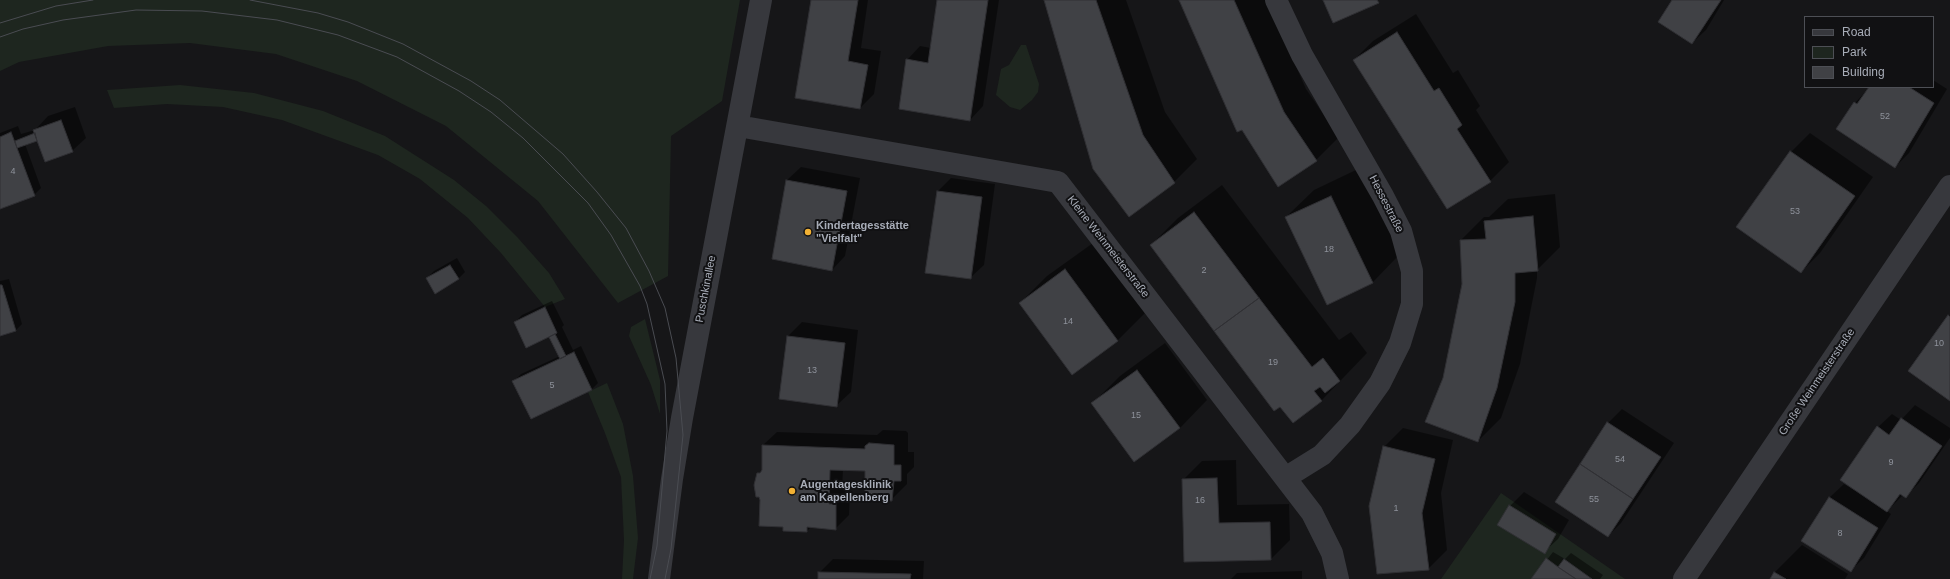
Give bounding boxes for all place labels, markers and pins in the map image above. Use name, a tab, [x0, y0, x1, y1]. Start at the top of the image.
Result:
place label: Kindertagesstätte "Vielfalt"	[816, 219, 909, 245]
marker: Kindertagesstätte "Vielfalt"	[803, 227, 813, 237]
place label: Augentagesklinik am Kapellenberg	[800, 478, 891, 504]
marker: Augentagesklinik am Kapellenberg	[787, 486, 797, 496]

